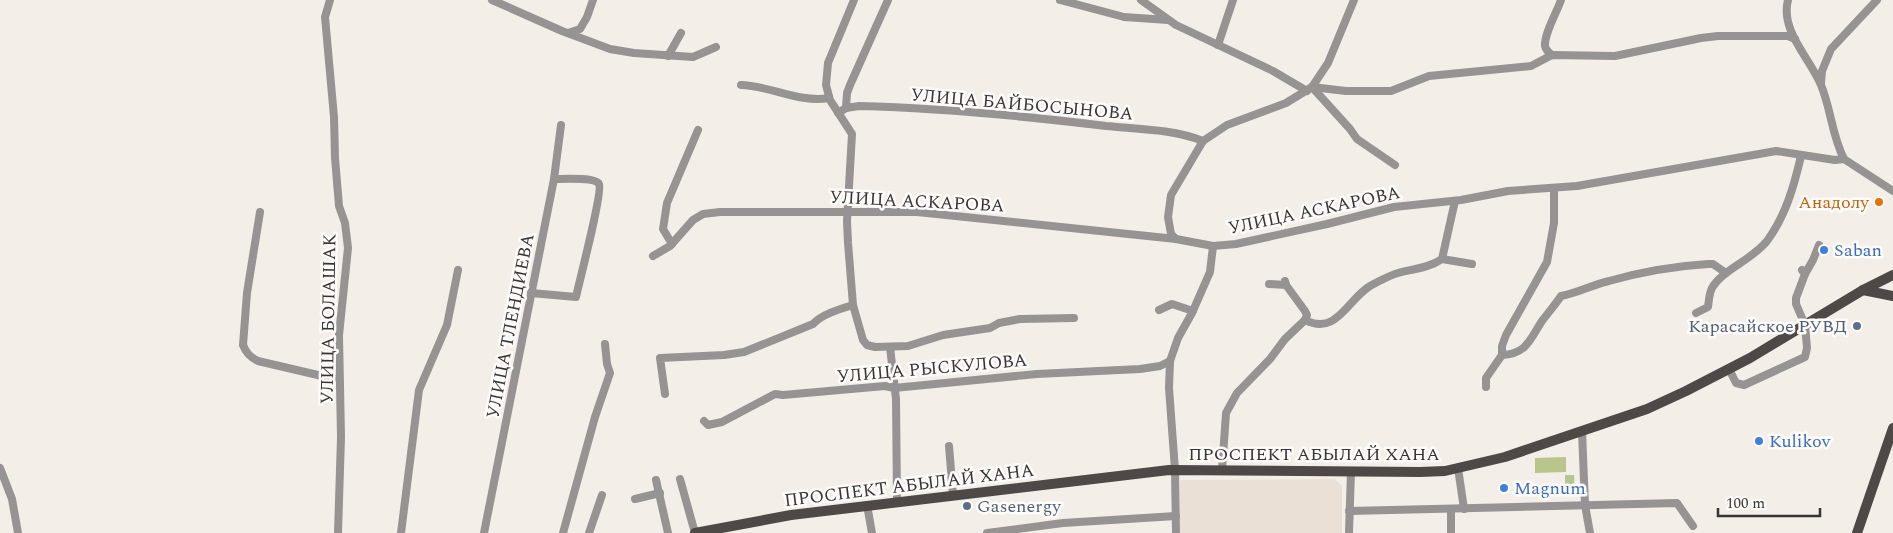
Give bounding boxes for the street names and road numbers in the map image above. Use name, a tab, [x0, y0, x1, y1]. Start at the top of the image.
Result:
street label: УЛИЦА БАЙБОСЫНОВА	[910, 81, 1134, 128]
street label: УЛИЦА АСКАРОВА	[1226, 179, 1402, 242]
street label: УЛИЦА АСКАРОВА	[829, 183, 1005, 220]
street label: УЛИЦА ТЛЕНДИЕВА	[479, 231, 542, 421]
street label: УЛИЦА БОЛАШАК	[314, 234, 343, 404]
street label: УЛИЦА РЫСКУЛОВА	[836, 347, 1028, 390]
street label: ПРОСПЕКТ АБЫЛАЙ ХАНА	[1188, 441, 1440, 468]
street label: ПРОСПЕКТ АБЫЛАЙ ХАНА	[783, 457, 1036, 514]

